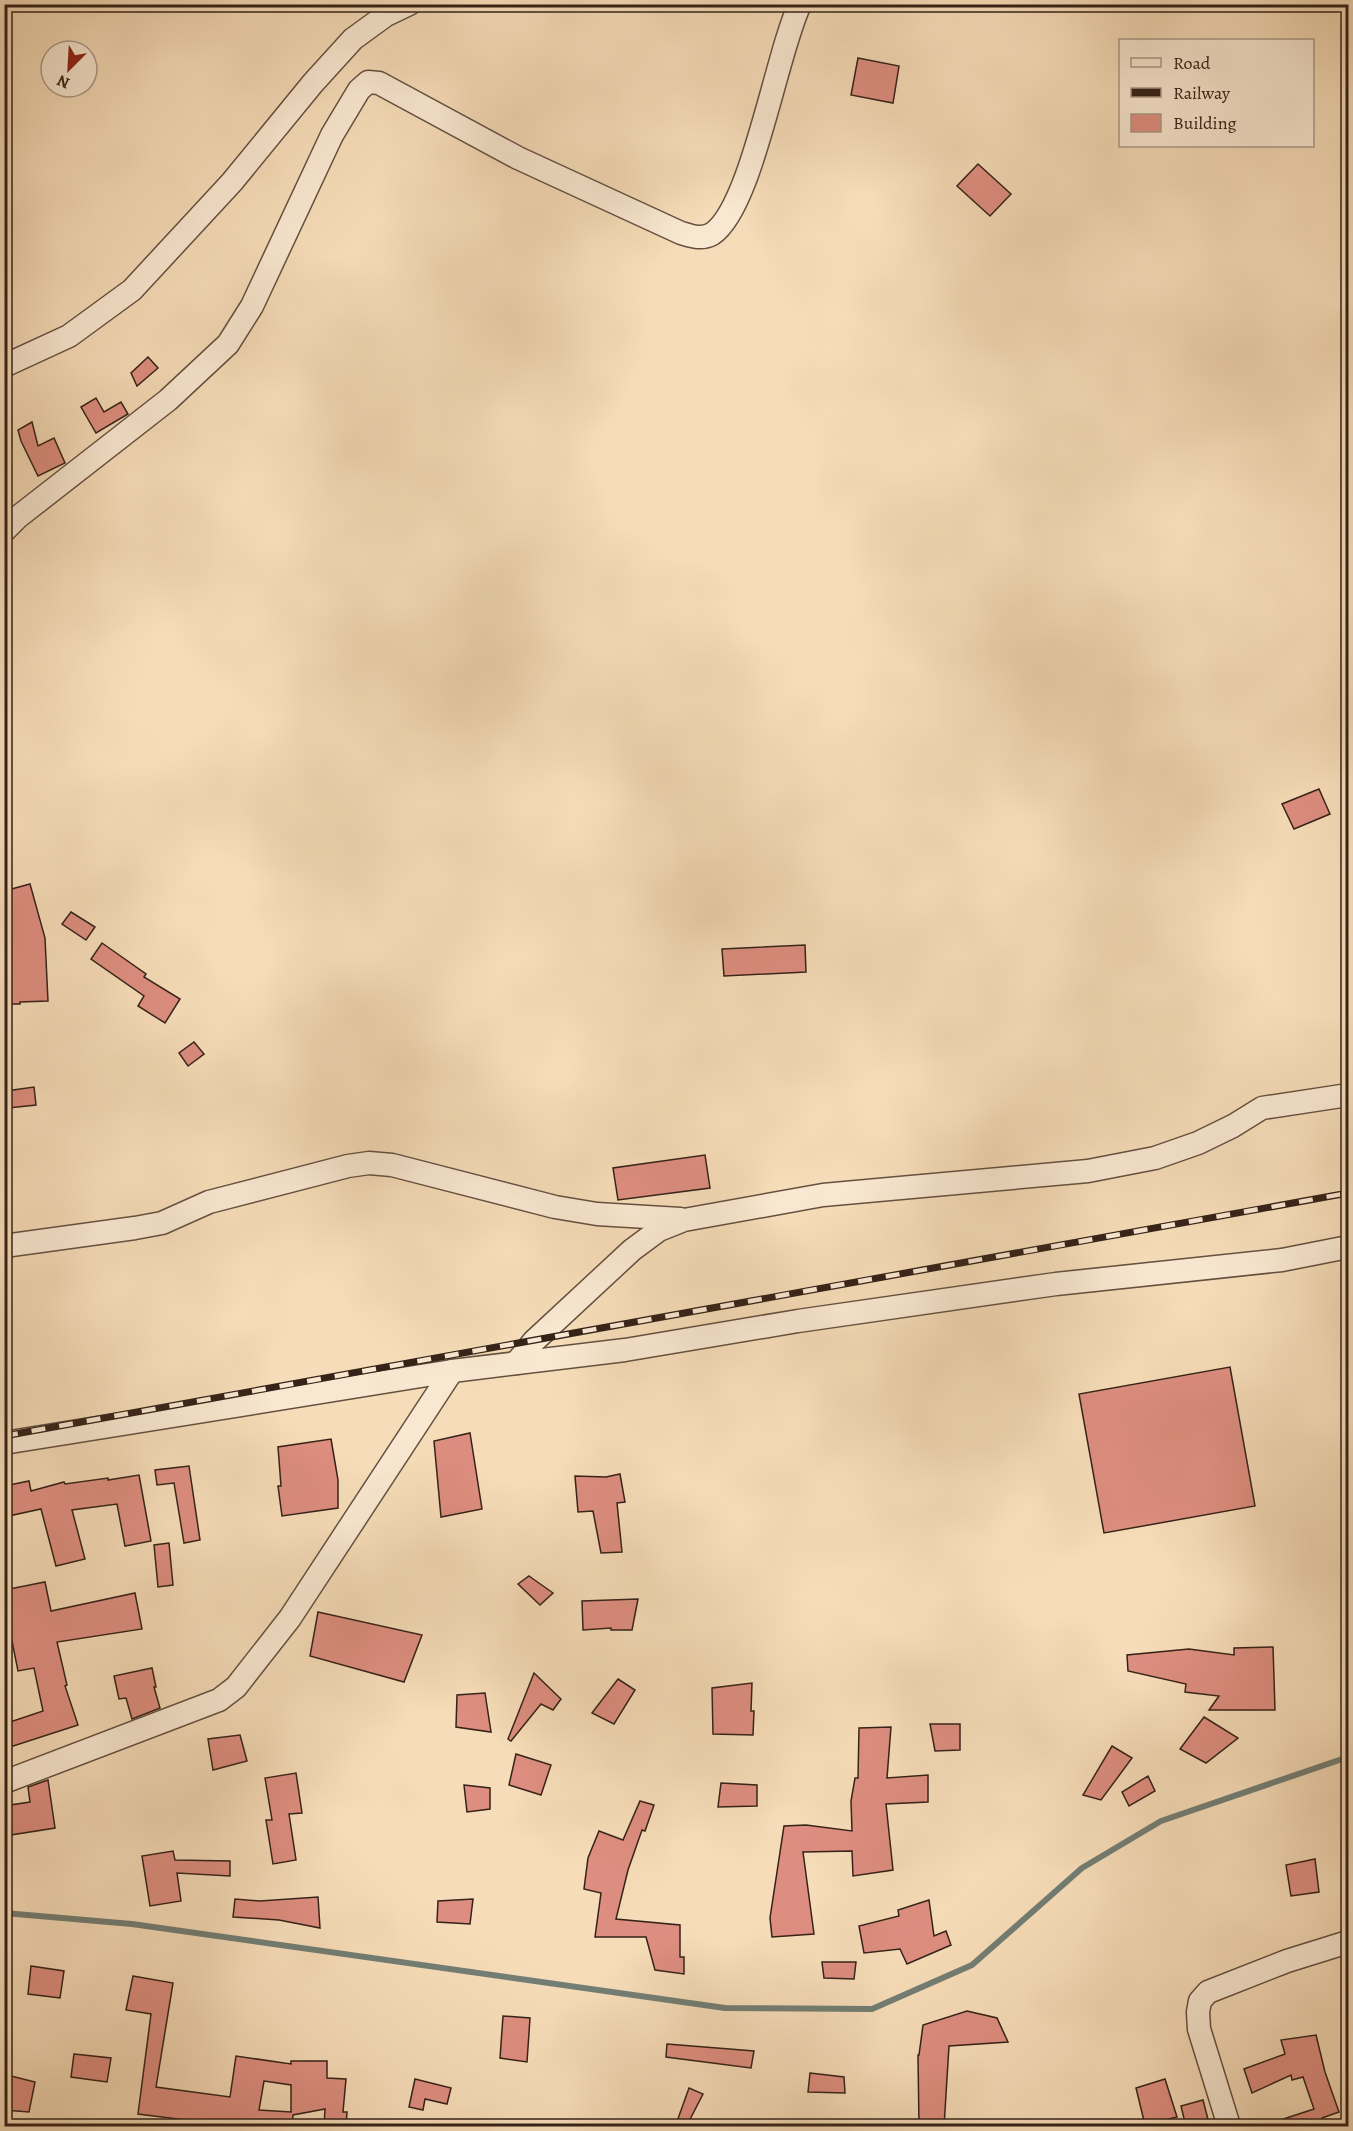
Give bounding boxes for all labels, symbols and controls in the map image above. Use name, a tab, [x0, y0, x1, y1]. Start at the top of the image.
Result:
north arrow	[39, 39, 99, 99]
legend	[1119, 39, 1314, 147]
text: Road	[1173, 51, 1211, 75]
text: N	[53, 69, 73, 94]
text: Railway	[1173, 81, 1231, 105]
text: Building	[1173, 111, 1237, 135]

